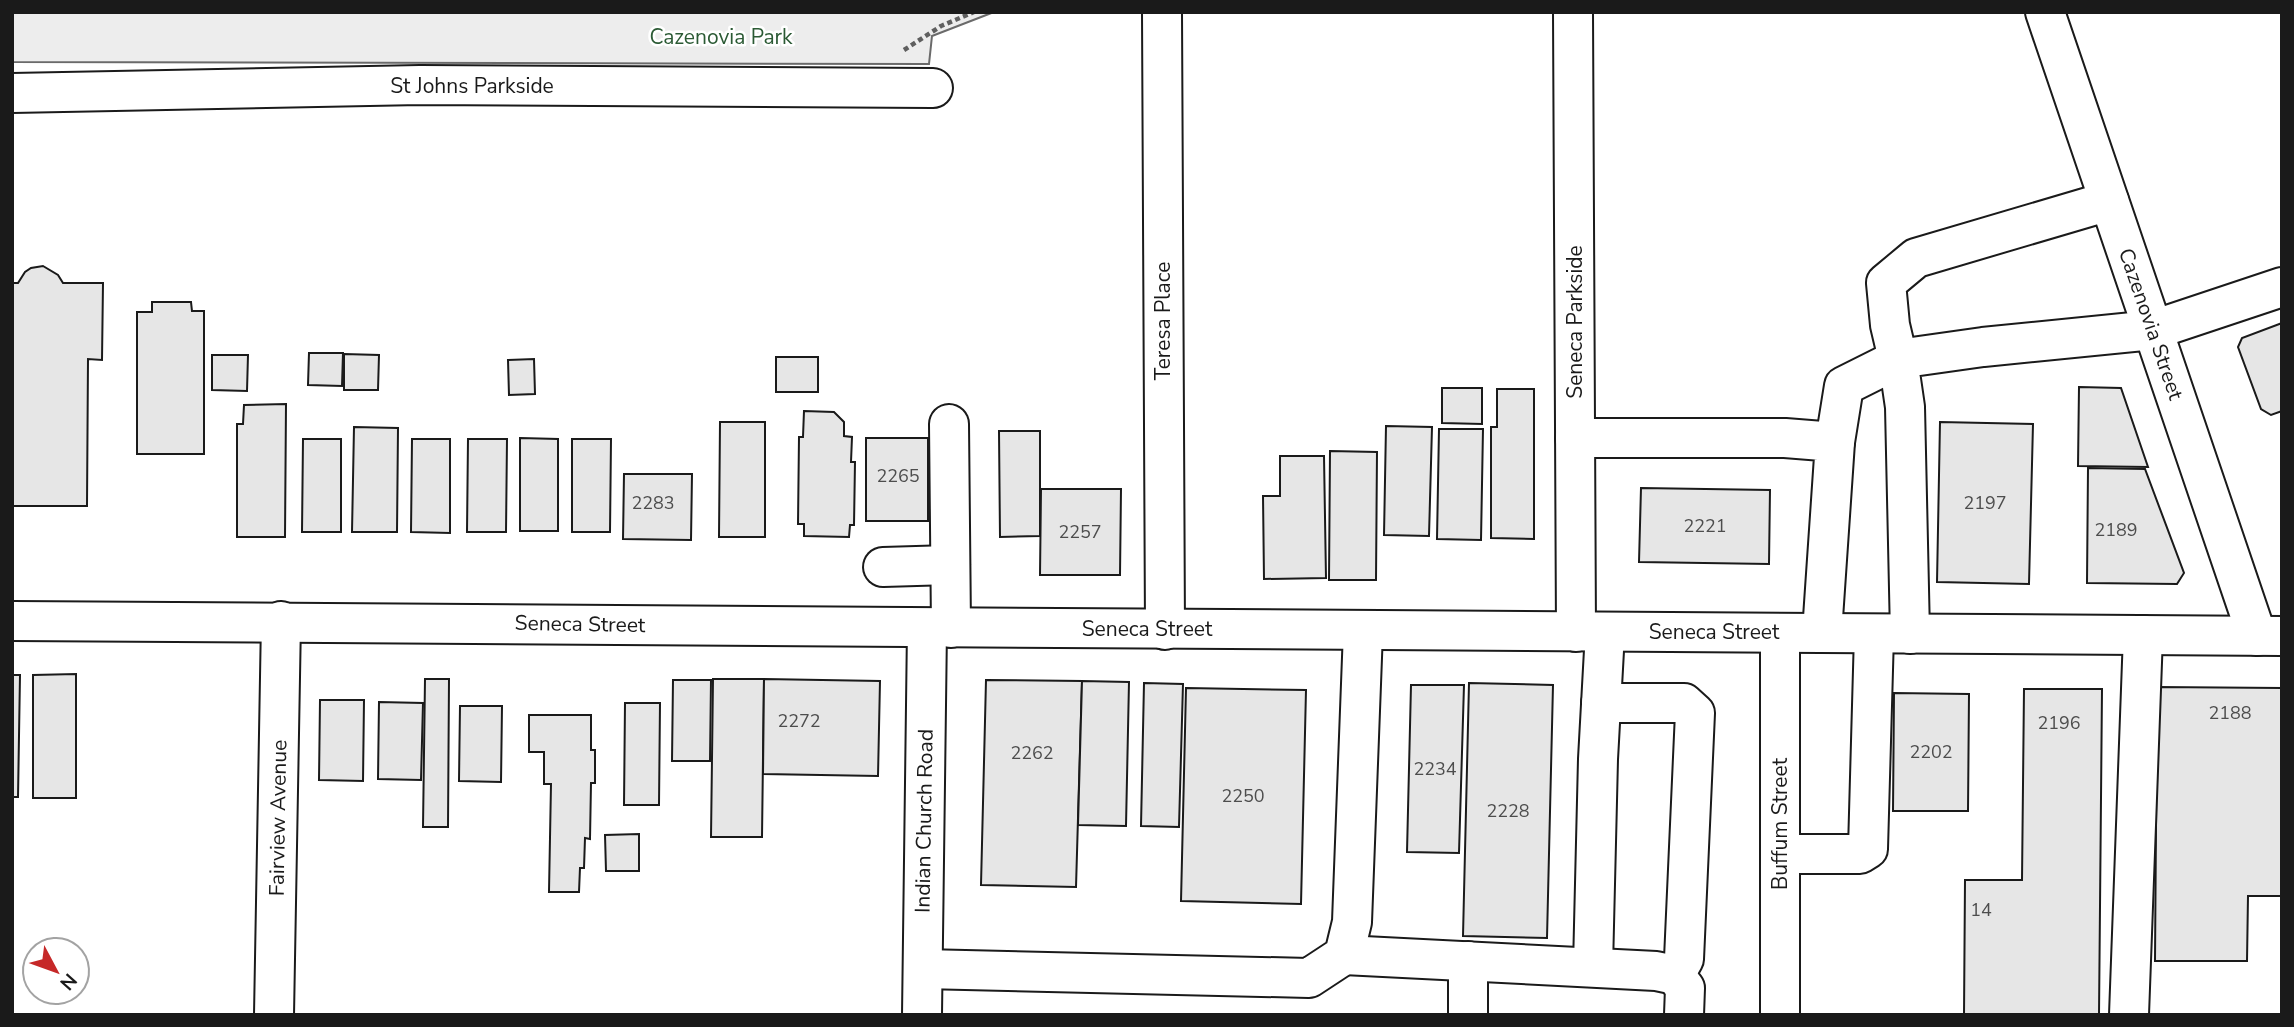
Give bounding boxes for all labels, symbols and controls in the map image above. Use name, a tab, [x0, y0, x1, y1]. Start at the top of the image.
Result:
park label: Cazenovia Park	[649, 23, 793, 51]
street label: St Johns Parkside	[390, 72, 554, 100]
street label: Cazenovia Street	[2112, 244, 2190, 404]
street label: Seneca Parkside	[1561, 245, 1589, 399]
street label: Teresa Place	[1149, 262, 1177, 380]
house number: 2265	[876, 464, 920, 488]
house number: 2283	[631, 491, 675, 515]
house number: 2197	[1963, 491, 2007, 515]
house number: 2221	[1683, 514, 1727, 538]
house number: 2189	[2094, 518, 2138, 542]
house number: 2257	[1058, 520, 1102, 544]
street label: Seneca Street	[514, 609, 646, 639]
street label: Seneca Street	[1082, 615, 1213, 643]
street label: Seneca Street	[1649, 618, 1780, 646]
house number: 2188	[2208, 701, 2252, 725]
house number: 2272	[777, 709, 821, 733]
house number: 2196	[2037, 711, 2081, 735]
street label: Indian Church Road	[908, 729, 940, 913]
street label: Fairview Avenue	[263, 740, 293, 896]
house number: 2202	[1909, 740, 1953, 764]
house number: 2262	[1010, 741, 1054, 765]
house number: 2234	[1413, 757, 1457, 781]
street label: Buffum Street	[1766, 757, 1794, 890]
house number: 2250	[1221, 784, 1265, 808]
house number: 2228	[1486, 799, 1530, 823]
house number: 14	[1970, 898, 1992, 922]
north arrow	[21, 936, 91, 1006]
text: N	[54, 968, 83, 995]

